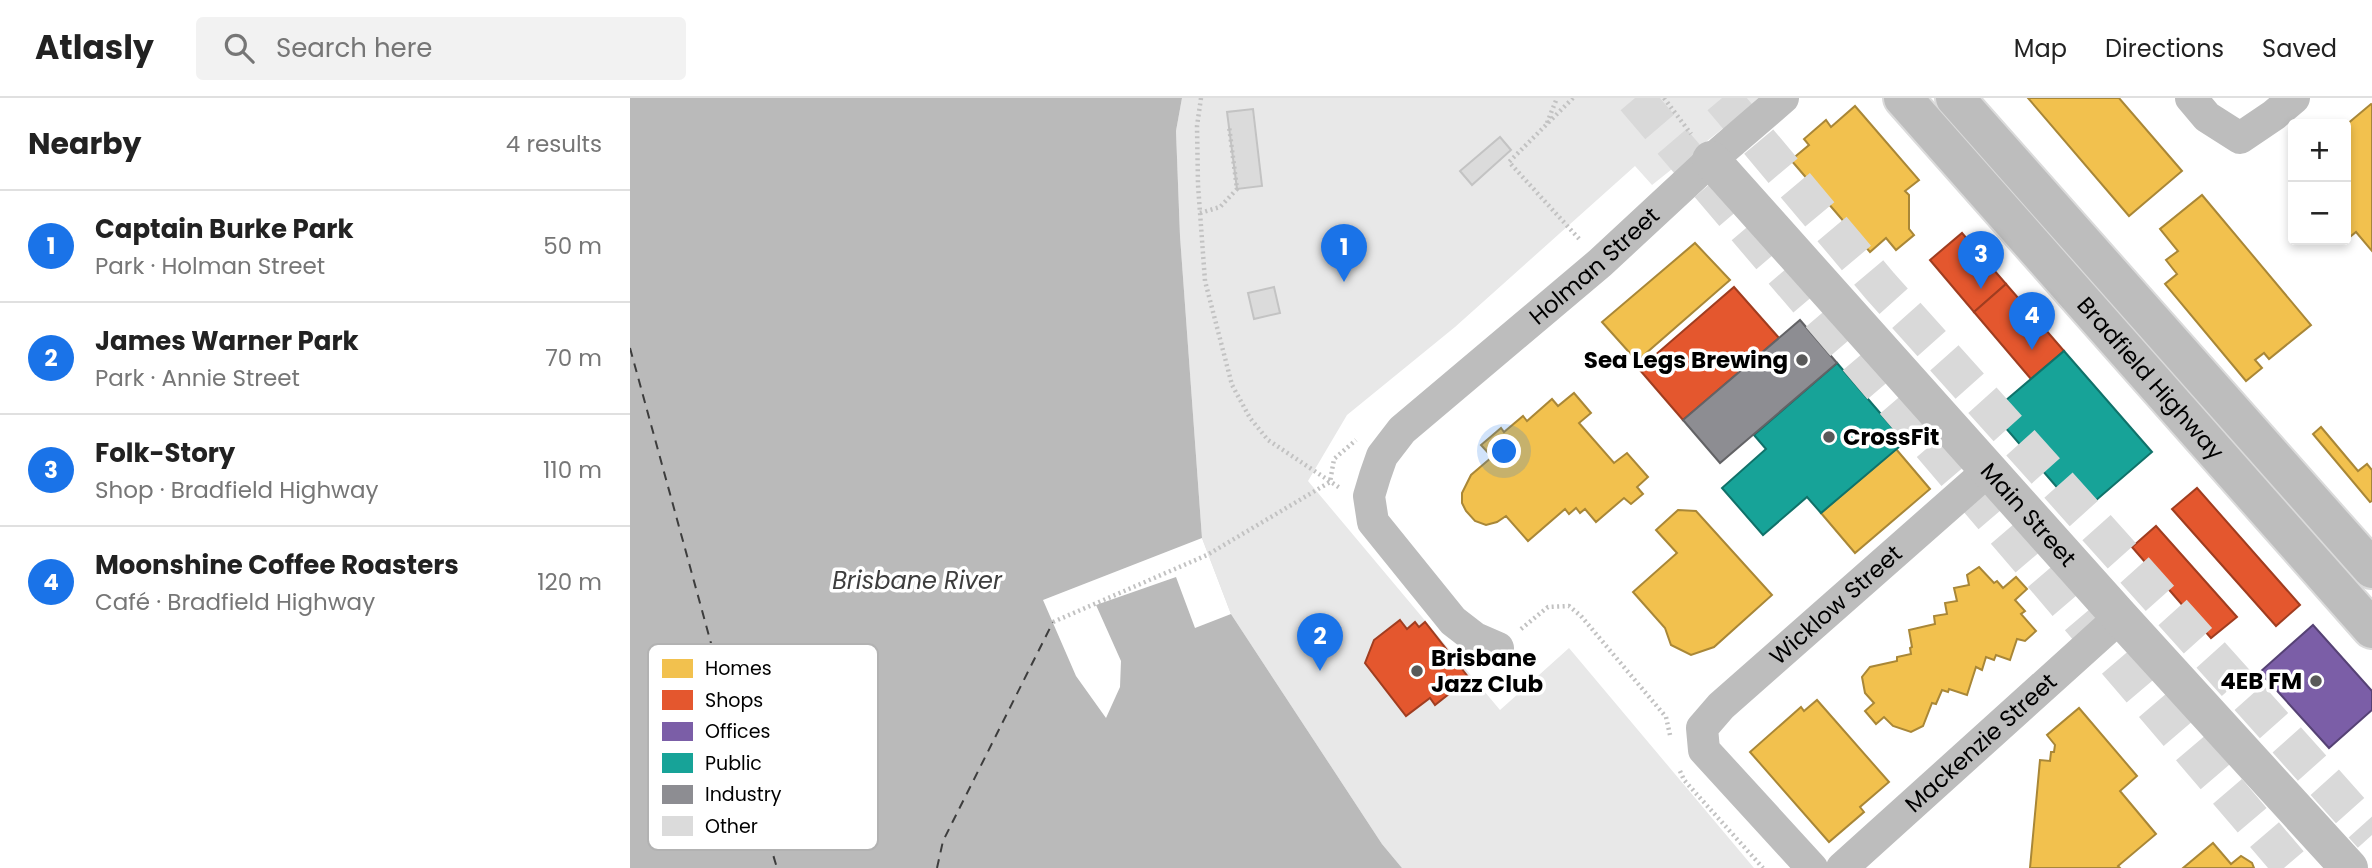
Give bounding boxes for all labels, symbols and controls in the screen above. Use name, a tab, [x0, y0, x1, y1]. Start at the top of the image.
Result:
search box	[196, 17, 686, 80]
text: Atlasly	[35, 24, 154, 71]
icon: search	[220, 29, 258, 67]
text: Search here	[276, 30, 432, 66]
text: Map	[2014, 32, 2067, 65]
text: Directions	[2105, 32, 2224, 65]
text: Saved	[2262, 32, 2337, 65]
map controls	[2288, 119, 2351, 245]
button: +	[2288, 119, 2351, 182]
text: Nearby	[28, 122, 142, 165]
text: 4 results	[506, 128, 602, 160]
button: −	[2288, 182, 2351, 245]
street label: Holman Street	[1522, 200, 1666, 332]
text: Captain Burke Park	[95, 211, 354, 247]
pin: 1	[1321, 224, 1367, 282]
text: 1	[47, 230, 55, 262]
text: 50 m	[543, 230, 602, 262]
pin: 3	[1958, 231, 2004, 289]
text: Park · Holman Street	[95, 250, 325, 282]
street label: Bradfield Highway	[2070, 290, 2231, 467]
pin: 4	[2009, 292, 2055, 350]
text: James Warner Park	[95, 323, 359, 359]
text: 2	[44, 342, 58, 374]
text: 70 m	[545, 342, 602, 374]
place label: Sea Legs Brewing	[1584, 344, 1788, 376]
marker: Sea Legs Brewing	[1794, 352, 1810, 368]
text: Park · Annie Street	[95, 362, 300, 394]
place label: CrossFit	[1843, 421, 1939, 453]
marker: CrossFit	[1821, 429, 1837, 445]
your location	[1487, 434, 1521, 468]
text: Folk-Story	[95, 435, 235, 471]
text: 3	[44, 454, 58, 486]
text: 110 m	[543, 454, 602, 486]
street label: Main Street	[1973, 456, 2083, 574]
text: Shop · Bradfield Highway	[95, 474, 378, 506]
street label: Wicklow Street	[1763, 538, 1909, 672]
text: Moonshine Coffee Roasters	[95, 547, 459, 583]
water label: Brisbane River	[832, 564, 1003, 597]
text: 4	[43, 566, 59, 598]
text: 120 m	[537, 566, 602, 598]
text: Café · Bradfield Highway	[95, 586, 375, 618]
pin: 2	[1297, 613, 1343, 671]
place label: Brisbane Jazz Club	[1431, 642, 1543, 700]
legend	[648, 644, 878, 850]
text: Homes	[705, 655, 772, 682]
marker: Brisbane Jazz Club	[1409, 663, 1425, 679]
place label: 4EB FM	[2220, 665, 2302, 697]
street label: Mackenzie Street	[1898, 666, 2064, 820]
marker: 4EB FM	[2308, 673, 2324, 689]
text: Shops	[705, 687, 763, 714]
text: Offices	[705, 718, 770, 745]
text: Public	[705, 750, 762, 777]
text: Industry	[705, 781, 782, 808]
text: Other	[705, 813, 758, 840]

